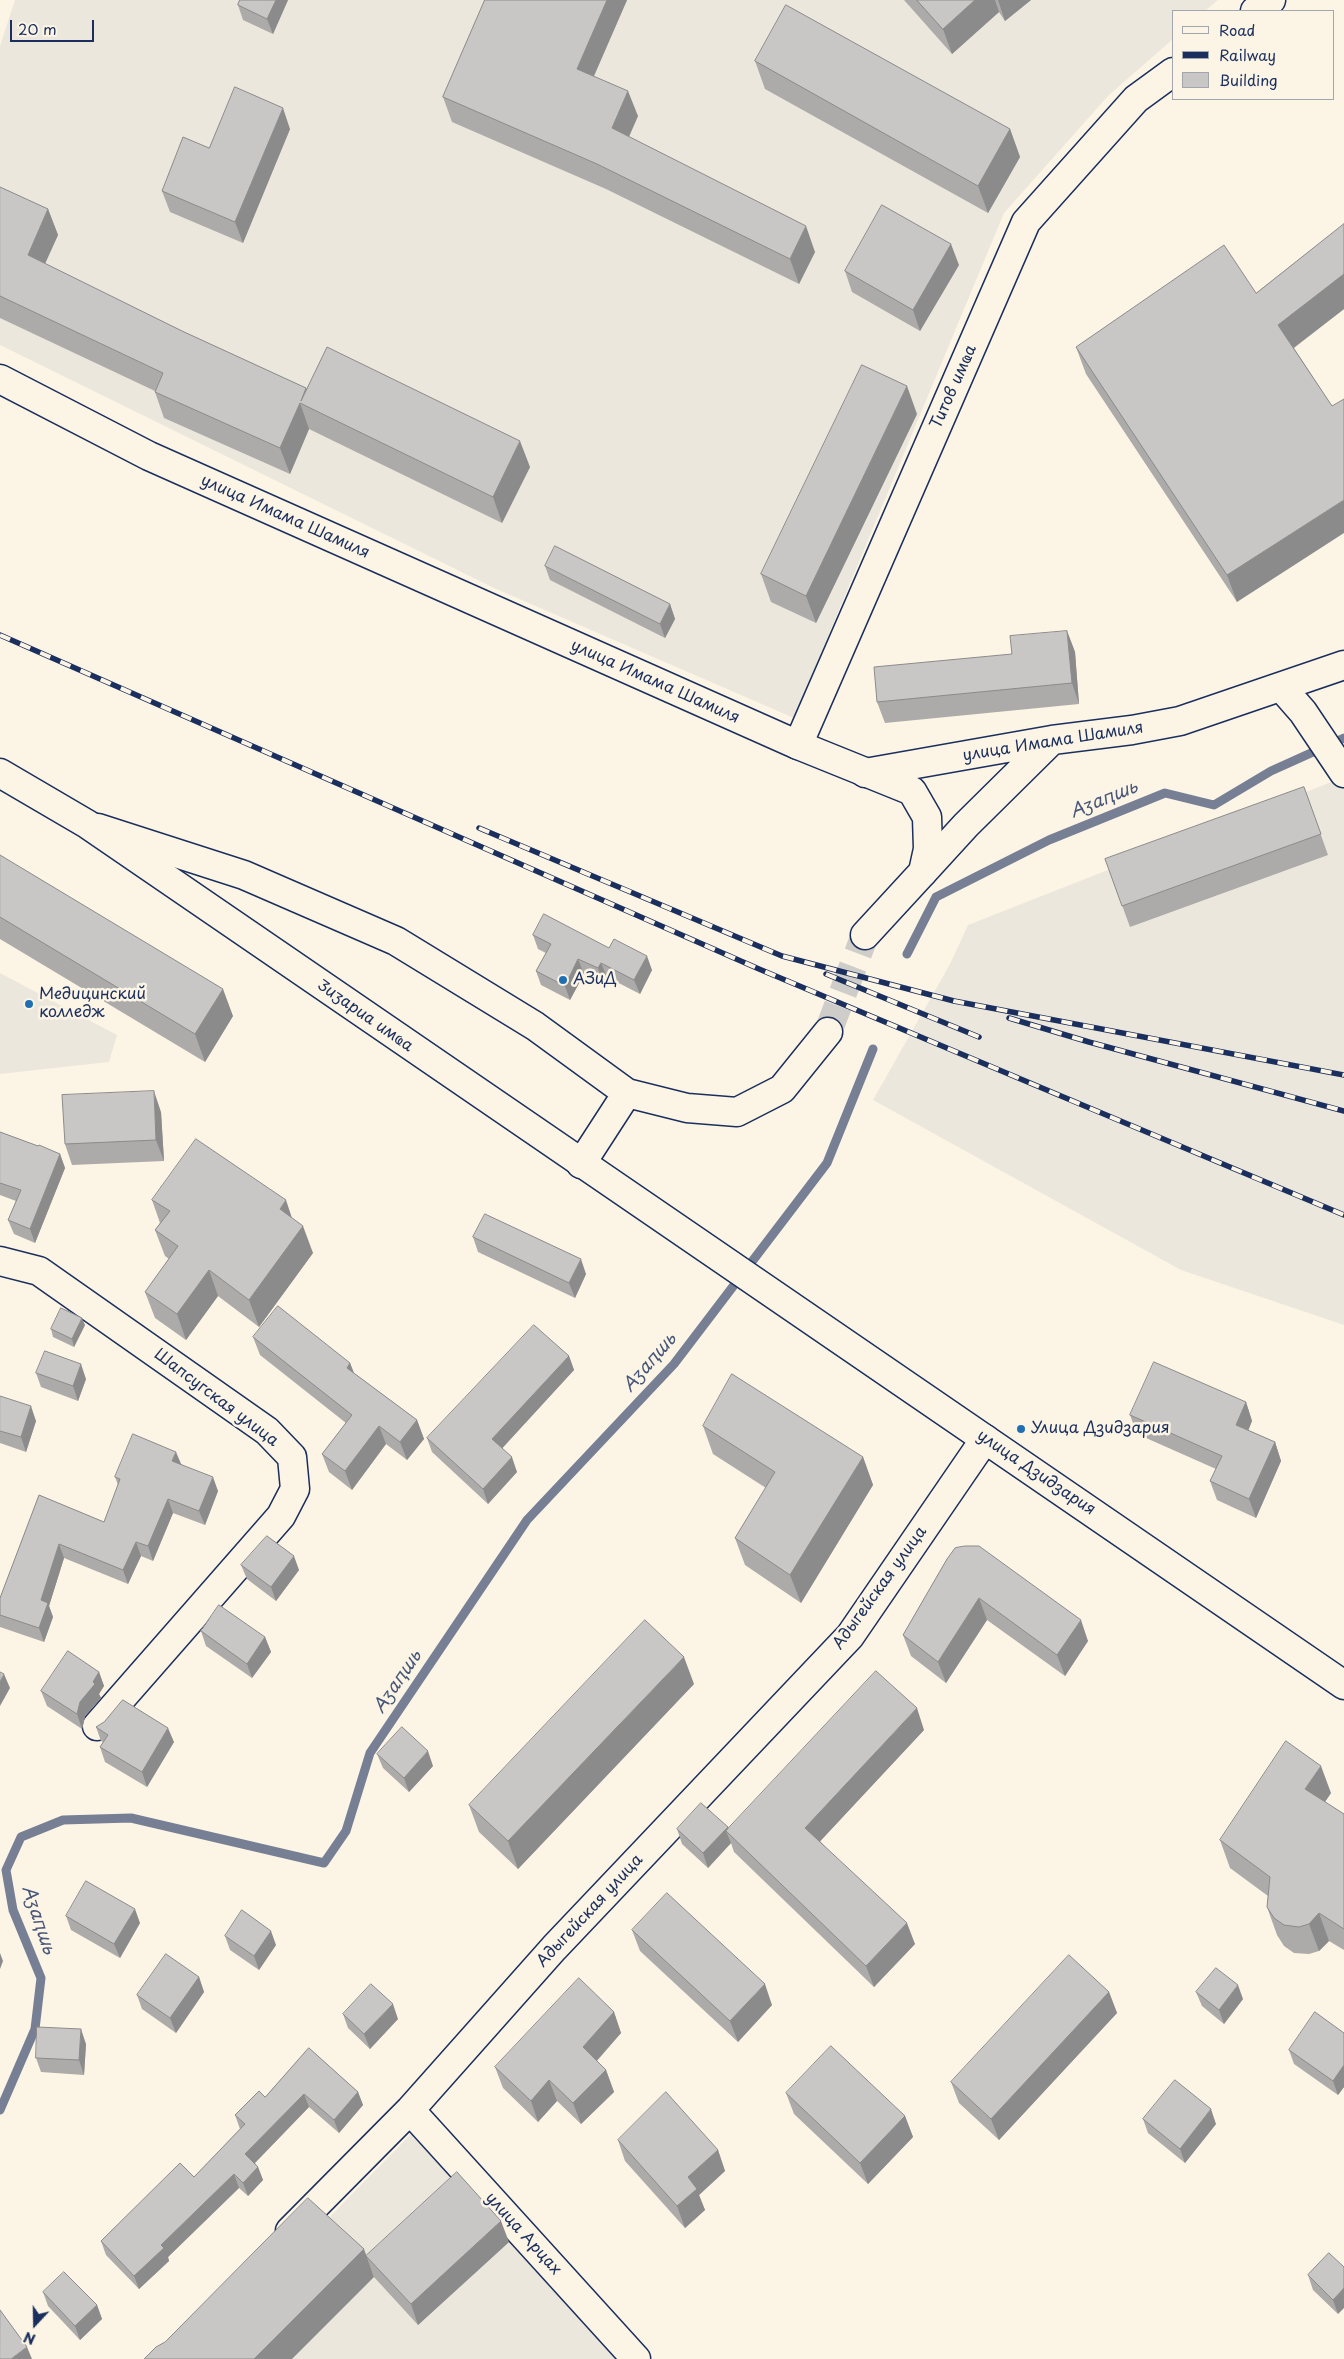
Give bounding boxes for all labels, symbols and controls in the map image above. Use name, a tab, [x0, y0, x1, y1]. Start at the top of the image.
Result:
scale bar	[12, 10, 96, 42]
legend	[1172, 10, 1334, 100]
text: 20 m	[18, 17, 57, 40]
text: Road	[1219, 18, 1255, 41]
text: Railway	[1219, 43, 1276, 66]
text: Building	[1219, 68, 1278, 91]
street label: Титов имҩа	[927, 342, 981, 432]
street label: улица Имама Шамиля	[198, 471, 372, 563]
street label: улица Имама Шамиля	[568, 636, 742, 728]
street label: улица Имама Шамиля	[961, 718, 1145, 766]
water label: Аӡаԥшь	[1067, 777, 1141, 823]
place label: АЗиД	[573, 970, 617, 990]
marker: АЗиД	[557, 974, 569, 986]
street label: Ӡиӡариа имҩа	[313, 976, 417, 1056]
place label: Медицинский колледж	[39, 985, 146, 1023]
marker: Медицинский колледж	[23, 998, 35, 1010]
water label: Аӡаԥшь	[619, 1329, 681, 1397]
street label: Шапсугская улица	[150, 1345, 282, 1451]
place label: Улица Дзидзария	[1031, 1419, 1170, 1439]
marker: Улица Дзидзария	[1015, 1423, 1027, 1435]
street label: улица Дзидзария	[973, 1426, 1099, 1520]
street label: Адыгейская улица	[829, 1523, 931, 1653]
water label: Аӡаԥшь	[369, 1647, 427, 1717]
street label: Адыгейская улица	[533, 1851, 647, 1971]
water label: Аӡаԥшь	[17, 1883, 59, 1957]
street label: улица Арцах	[481, 2189, 565, 2279]
north arrow	[10, 2299, 60, 2349]
text: N	[21, 2327, 38, 2350]

